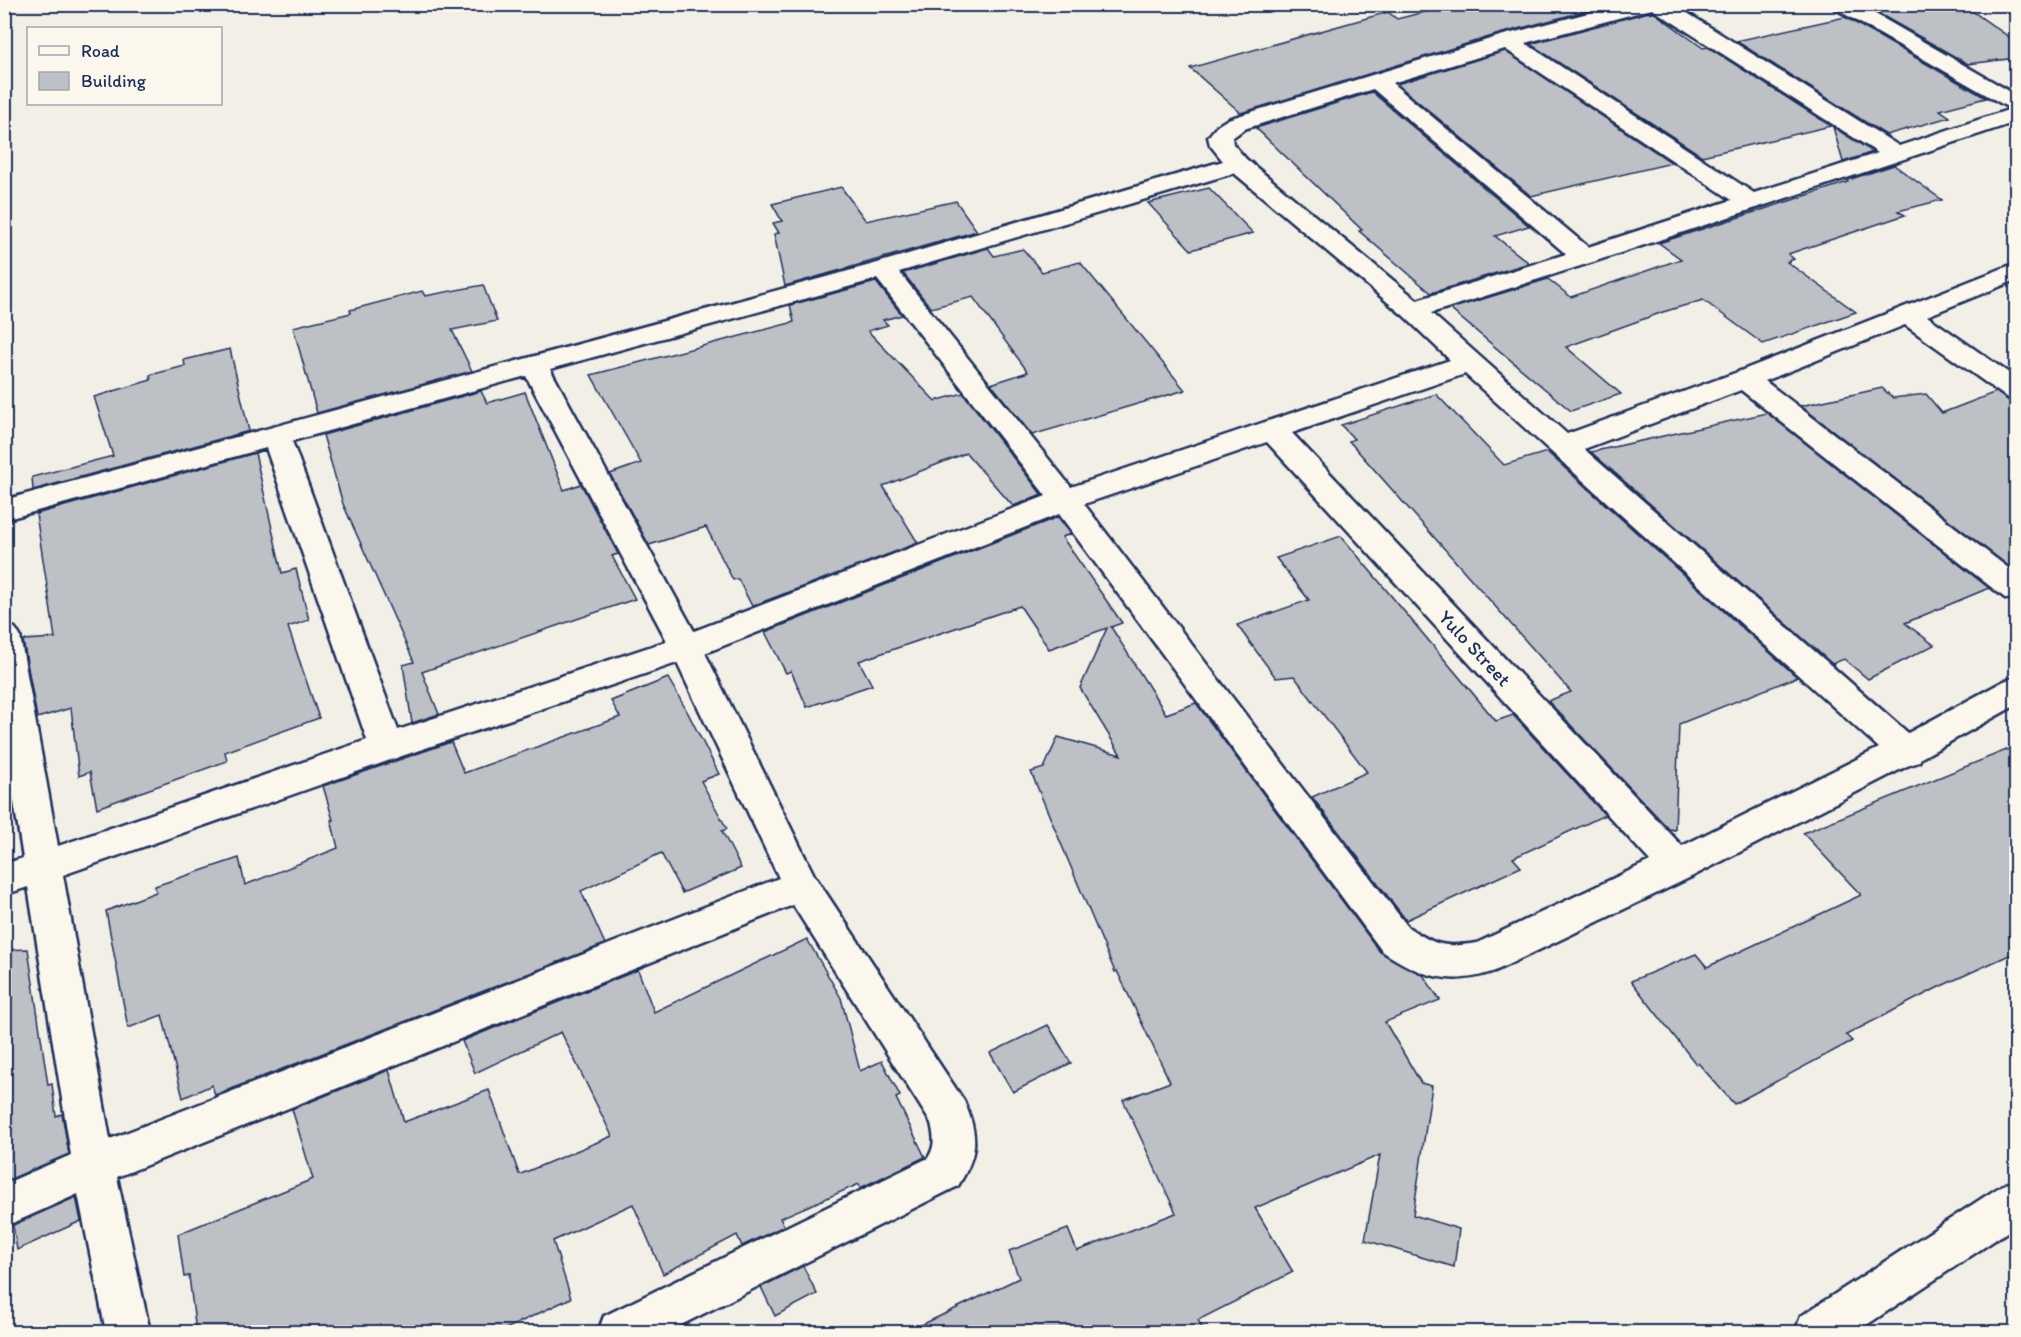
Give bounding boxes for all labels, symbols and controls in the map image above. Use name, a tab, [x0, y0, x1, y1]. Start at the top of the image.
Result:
legend	[27, 27, 222, 105]
text: Road	[81, 40, 120, 62]
text: Building	[81, 70, 147, 92]
street label: Yulo Street	[1434, 605, 1516, 691]

